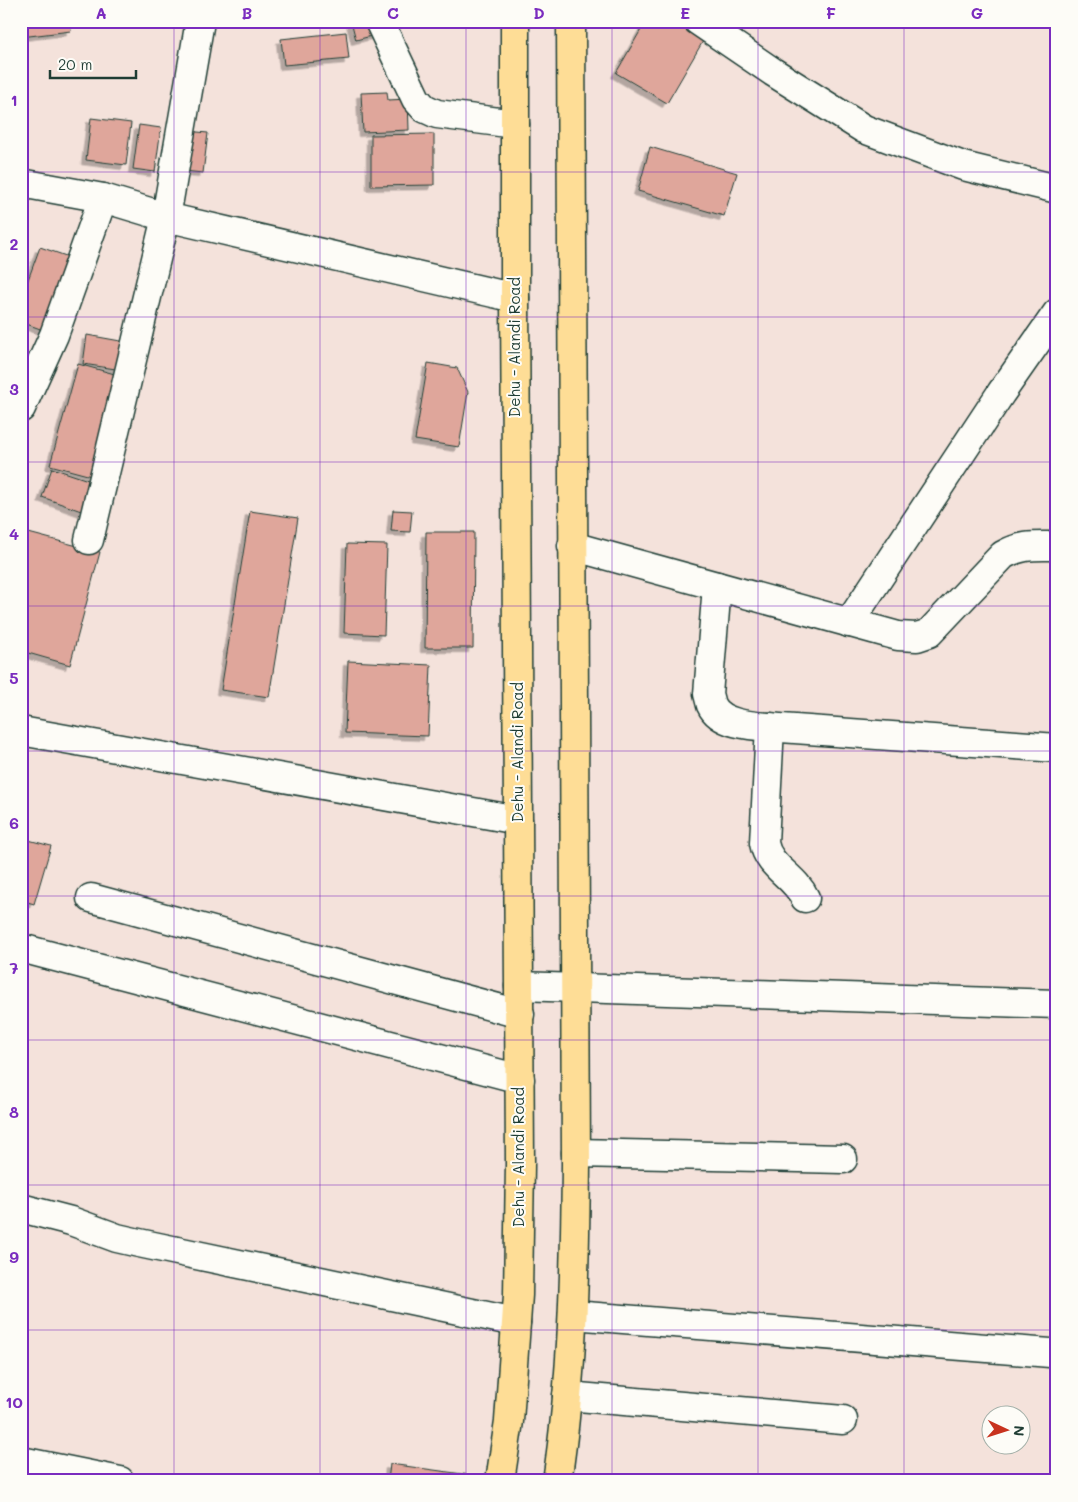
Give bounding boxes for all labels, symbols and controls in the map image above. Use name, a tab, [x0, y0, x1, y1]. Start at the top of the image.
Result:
text: A	[95, 2, 107, 23]
text: B	[242, 2, 252, 23]
text: C	[387, 2, 399, 23]
text: D	[533, 2, 545, 23]
text: E	[680, 2, 690, 23]
text: F	[826, 2, 836, 23]
text: G	[971, 2, 983, 23]
scale bar	[50, 48, 136, 80]
text: 20 m	[58, 54, 92, 74]
text: 1	[10, 89, 18, 110]
text: 2	[10, 233, 19, 254]
street label: Dehu - Alandi Road	[504, 277, 524, 417]
text: 3	[9, 378, 19, 399]
text: 4	[9, 523, 19, 544]
text: 5	[9, 667, 19, 688]
street label: Dehu - Alandi Road	[507, 682, 527, 822]
text: 6	[9, 812, 19, 833]
text: 7	[10, 957, 19, 978]
street label: Dehu - Alandi Road	[508, 1087, 528, 1227]
text: 8	[9, 1101, 19, 1122]
text: 9	[9, 1246, 19, 1267]
text: 10	[5, 1391, 23, 1412]
north arrow	[980, 1404, 1030, 1454]
text: N	[1010, 1425, 1029, 1437]

